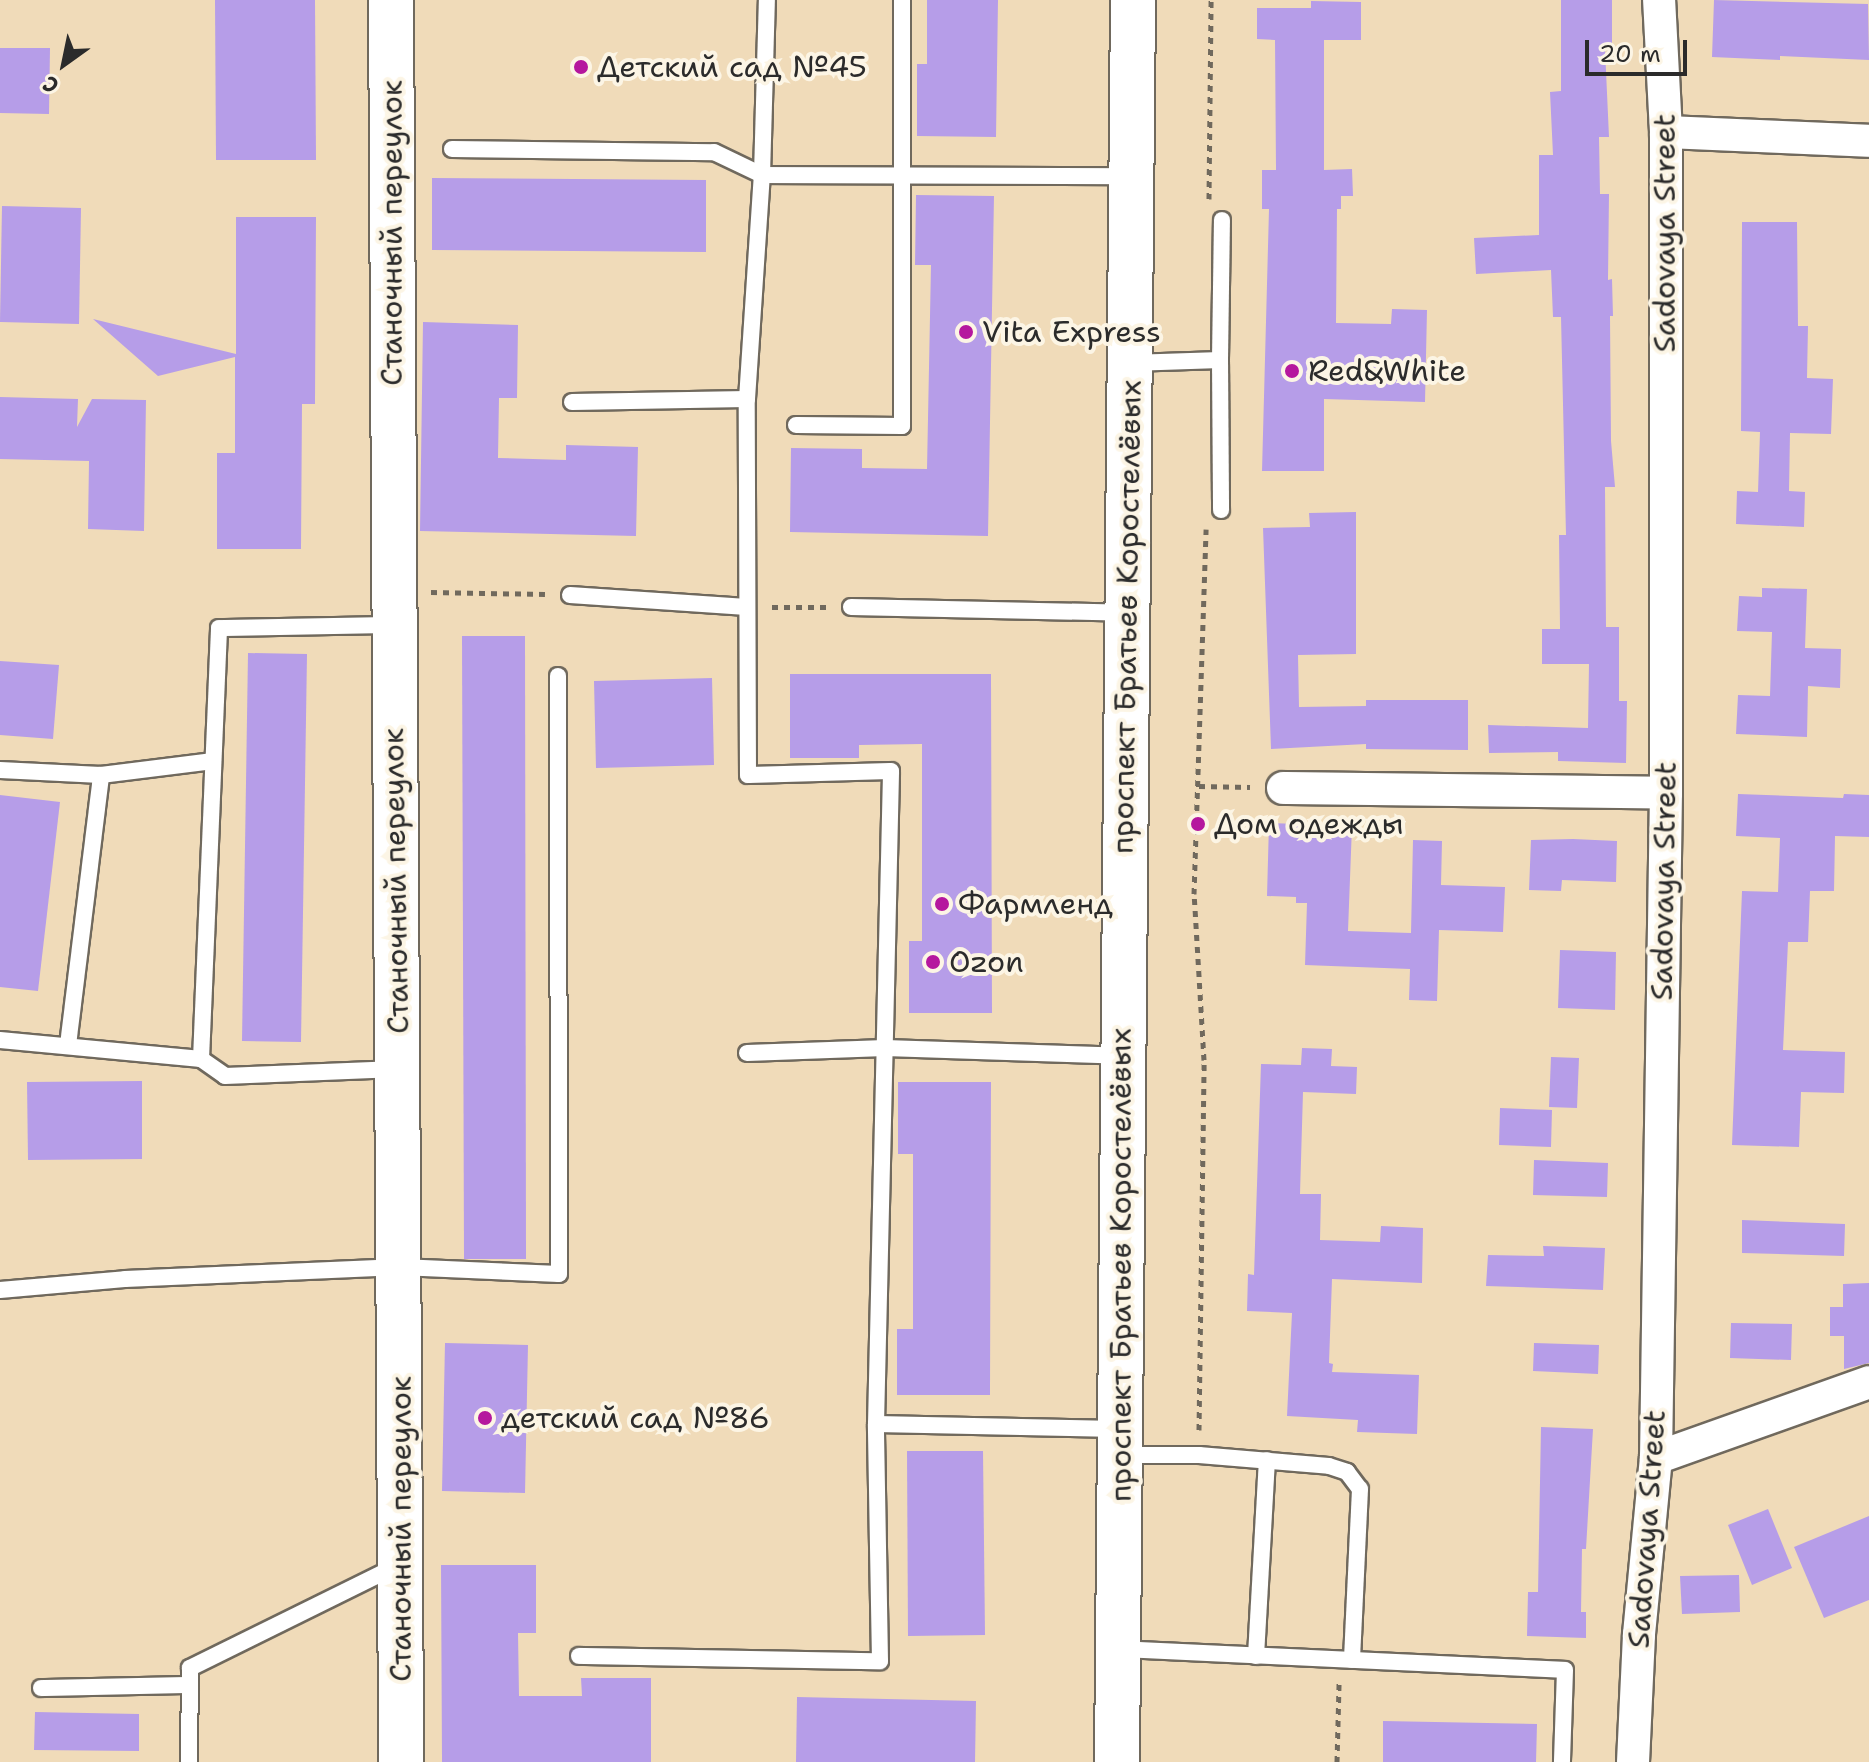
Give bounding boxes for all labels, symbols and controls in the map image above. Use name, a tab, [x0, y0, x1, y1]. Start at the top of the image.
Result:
north arrow	[24, 24, 104, 104]
scale bar	[1589, 24, 1691, 74]
text: 20 m	[1599, 38, 1661, 70]
place label: Детский сад №45	[597, 49, 867, 85]
marker: Детский сад №45	[572, 58, 590, 76]
text: С	[37, 69, 64, 100]
street label: Станочный переулок	[374, 80, 410, 386]
street label: Sadovaya Street	[1647, 114, 1683, 352]
place label: Vita Express	[982, 314, 1161, 350]
marker: Vita Express	[957, 323, 975, 341]
place label: Red&White	[1308, 353, 1466, 389]
marker: Red&White	[1283, 362, 1301, 380]
street label: проспект Братьев Коростелёвых	[1105, 380, 1149, 854]
street label: Станочный переулок	[375, 728, 417, 1034]
street label: Sadovaya Street	[1644, 761, 1684, 1001]
place label: Дом одежды	[1214, 806, 1404, 842]
marker: Дом одежды	[1189, 815, 1207, 833]
place label: Фармленд	[958, 886, 1113, 922]
marker: Фармленд	[933, 895, 951, 913]
place label: Ozon	[949, 944, 1024, 980]
marker: Ozon	[924, 953, 942, 971]
street label: проспект Братьев Коростелёвых	[1103, 1028, 1139, 1502]
street label: Станочный переулок	[383, 1376, 419, 1682]
place label: детский сад №86	[501, 1400, 770, 1436]
marker: детский сад №86	[476, 1409, 494, 1427]
street label: Sadovaya Street	[1621, 1409, 1673, 1649]

